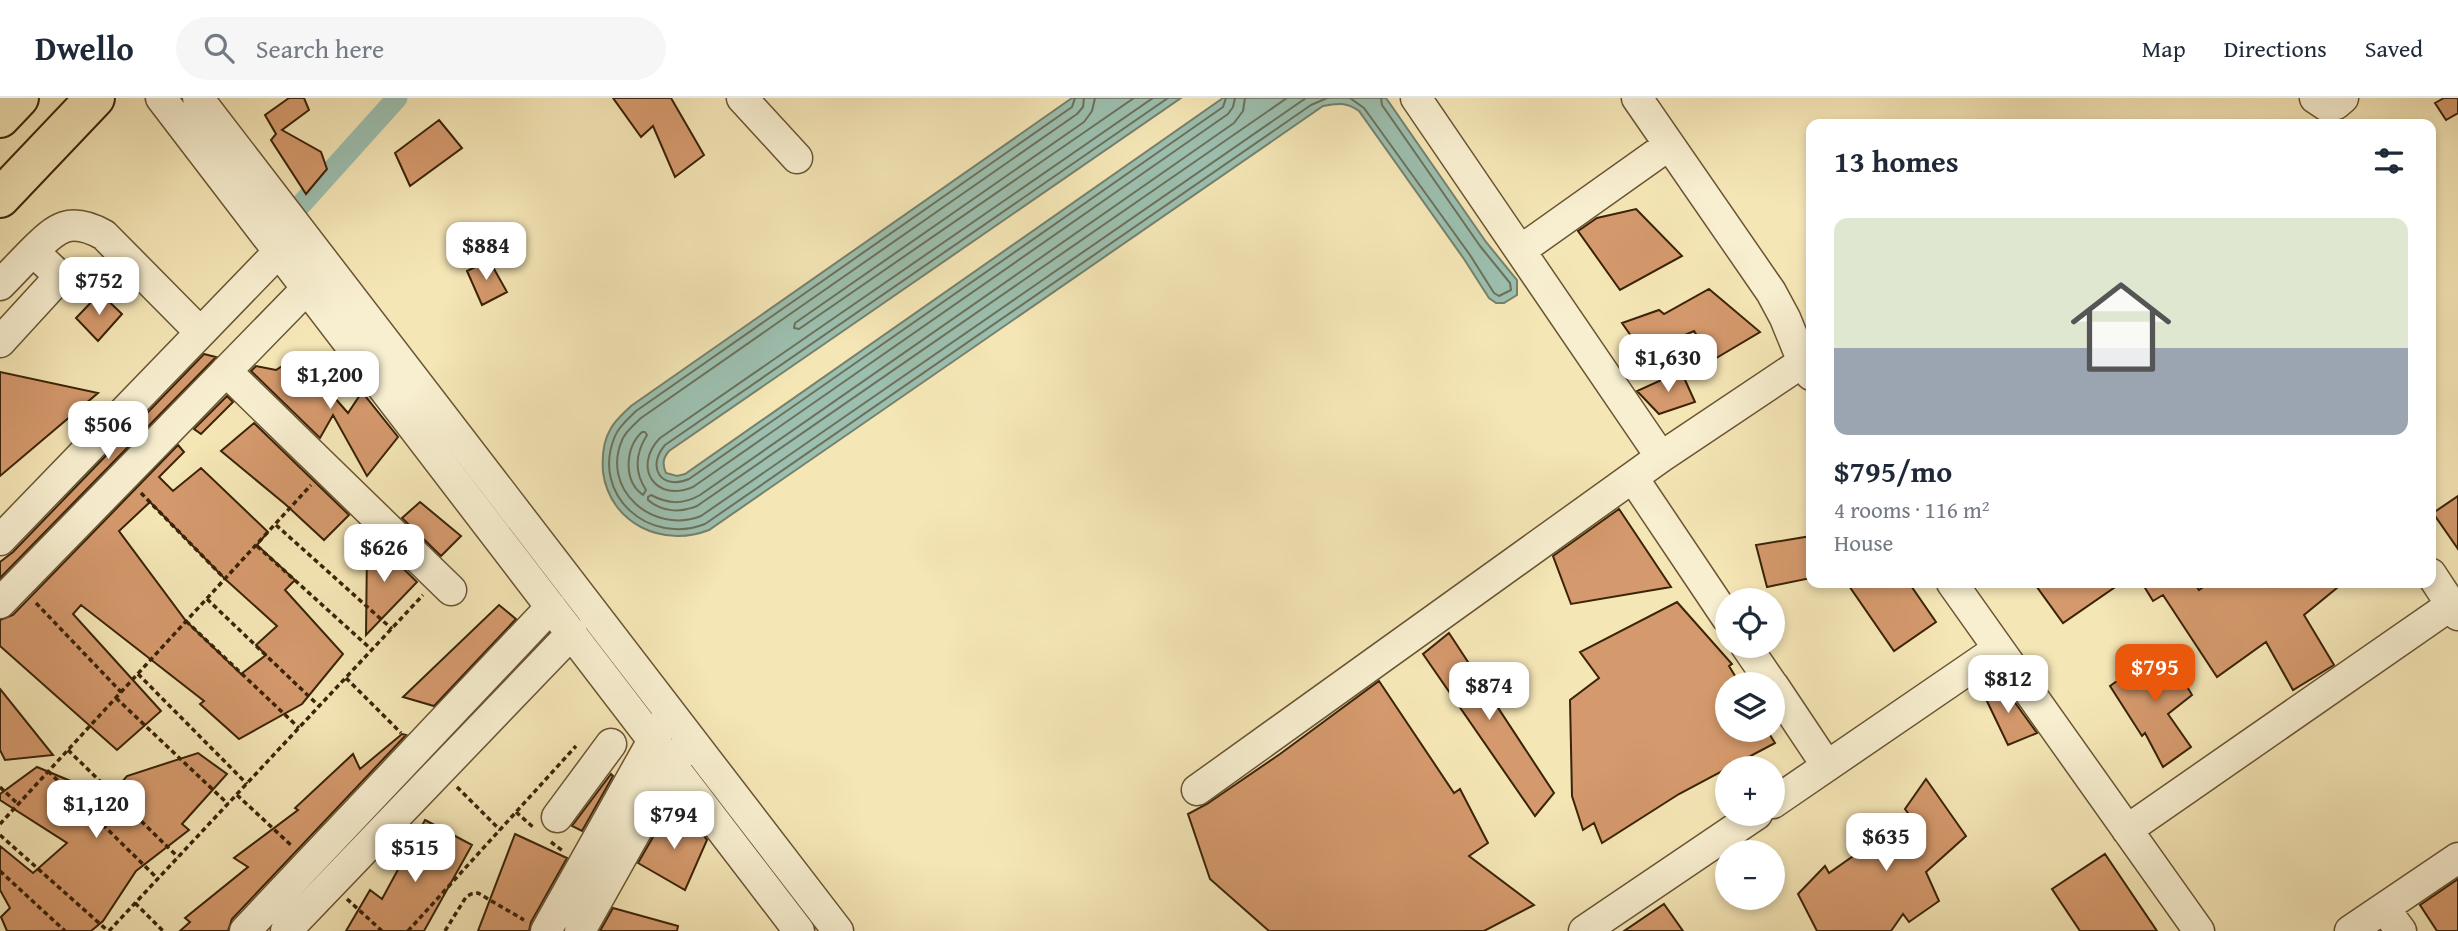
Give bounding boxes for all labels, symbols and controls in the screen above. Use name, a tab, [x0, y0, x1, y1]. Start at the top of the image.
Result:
search box	[176, 17, 666, 80]
text: Dwello	[35, 24, 134, 72]
icon: search	[200, 29, 238, 67]
text: Search here	[256, 29, 384, 68]
text: Map	[2142, 31, 2186, 66]
text: Directions	[2224, 31, 2327, 66]
text: Saved	[2365, 31, 2423, 66]
text: 13 homes	[1834, 139, 1959, 183]
icon: filters	[2370, 142, 2408, 180]
pin: $884	[445, 222, 527, 282]
text: $884	[462, 228, 510, 261]
pin: $752	[58, 258, 140, 317]
text: $752	[75, 263, 123, 296]
icon: home	[2058, 264, 2184, 390]
pin: $1,630	[1611, 334, 1725, 394]
text: $1,630	[1635, 340, 1701, 373]
pin: $1,200	[273, 352, 387, 411]
text: $1,200	[297, 357, 363, 390]
pin: $506	[67, 402, 149, 461]
text: $506	[84, 407, 132, 440]
text: $795/mo	[1834, 449, 1952, 493]
text: 4 rooms · 116 m²	[1834, 493, 1989, 526]
pin: $626	[343, 524, 425, 584]
text: House	[1834, 526, 1893, 559]
text: $626	[360, 530, 408, 563]
map controls	[1715, 588, 1785, 910]
button: locate	[1715, 588, 1785, 658]
pin: $795	[2114, 644, 2196, 704]
text: $795	[2131, 650, 2179, 683]
pin: $812	[1967, 656, 2049, 715]
text: $812	[1984, 661, 2032, 694]
pin: $874	[1448, 662, 1530, 722]
text: $874	[1465, 668, 1513, 701]
button: layers	[1715, 672, 1785, 742]
button: +	[1715, 756, 1785, 826]
pin: $1,120	[39, 780, 153, 840]
text: $1,120	[63, 786, 129, 819]
pin: $794	[633, 792, 715, 851]
text: $794	[650, 797, 698, 830]
pin: $635	[1845, 814, 1927, 873]
text: $635	[1862, 819, 1910, 852]
pin: $515	[374, 824, 456, 884]
text: $515	[391, 830, 439, 863]
button: −	[1715, 840, 1785, 910]

